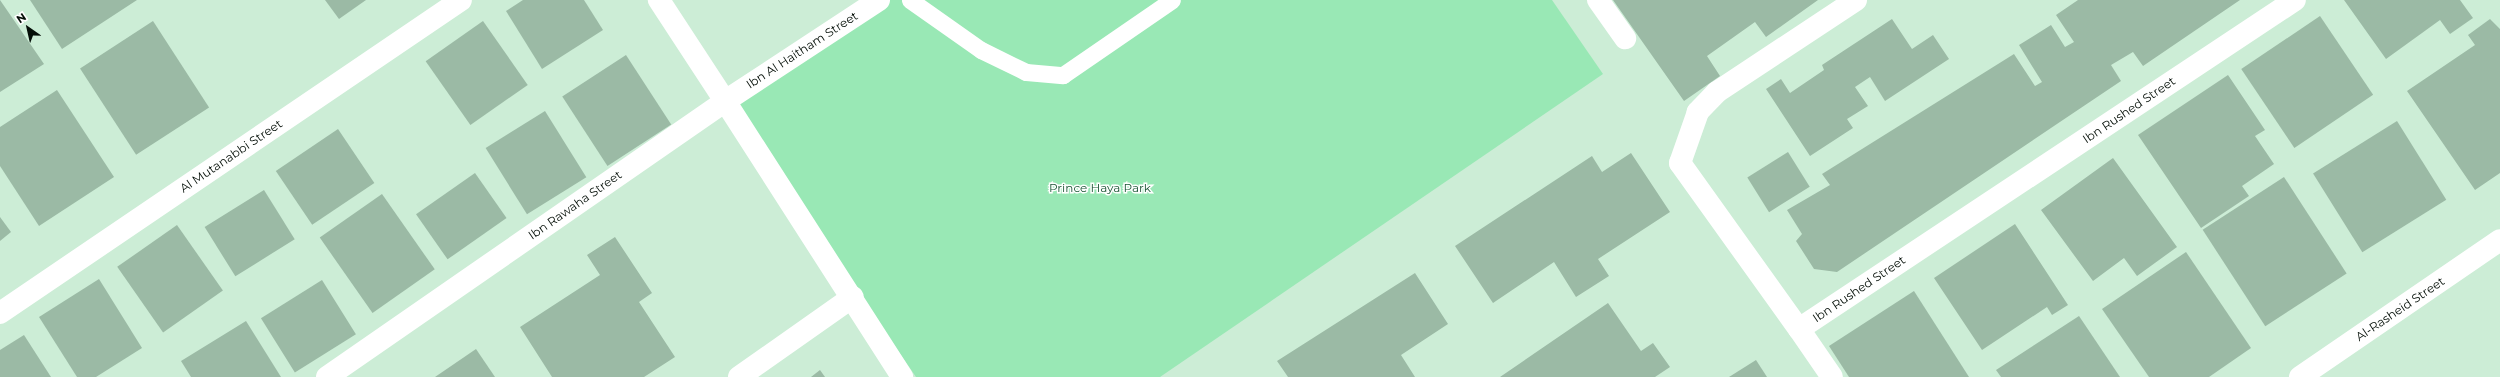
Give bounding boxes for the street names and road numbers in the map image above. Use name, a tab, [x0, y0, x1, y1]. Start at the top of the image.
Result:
street label: Ibn Al Haitham Street	[743, 9, 861, 91]
street label: Ibn Rushed Street	[2080, 74, 2178, 146]
street label: Al Mutanabbi Street	[177, 116, 285, 196]
street label: Ibn Rawaha Street	[526, 167, 624, 243]
street label: Ibn Rushed Street	[1810, 253, 1908, 325]
street label: Al-Rasheid Street	[2353, 274, 2447, 344]

